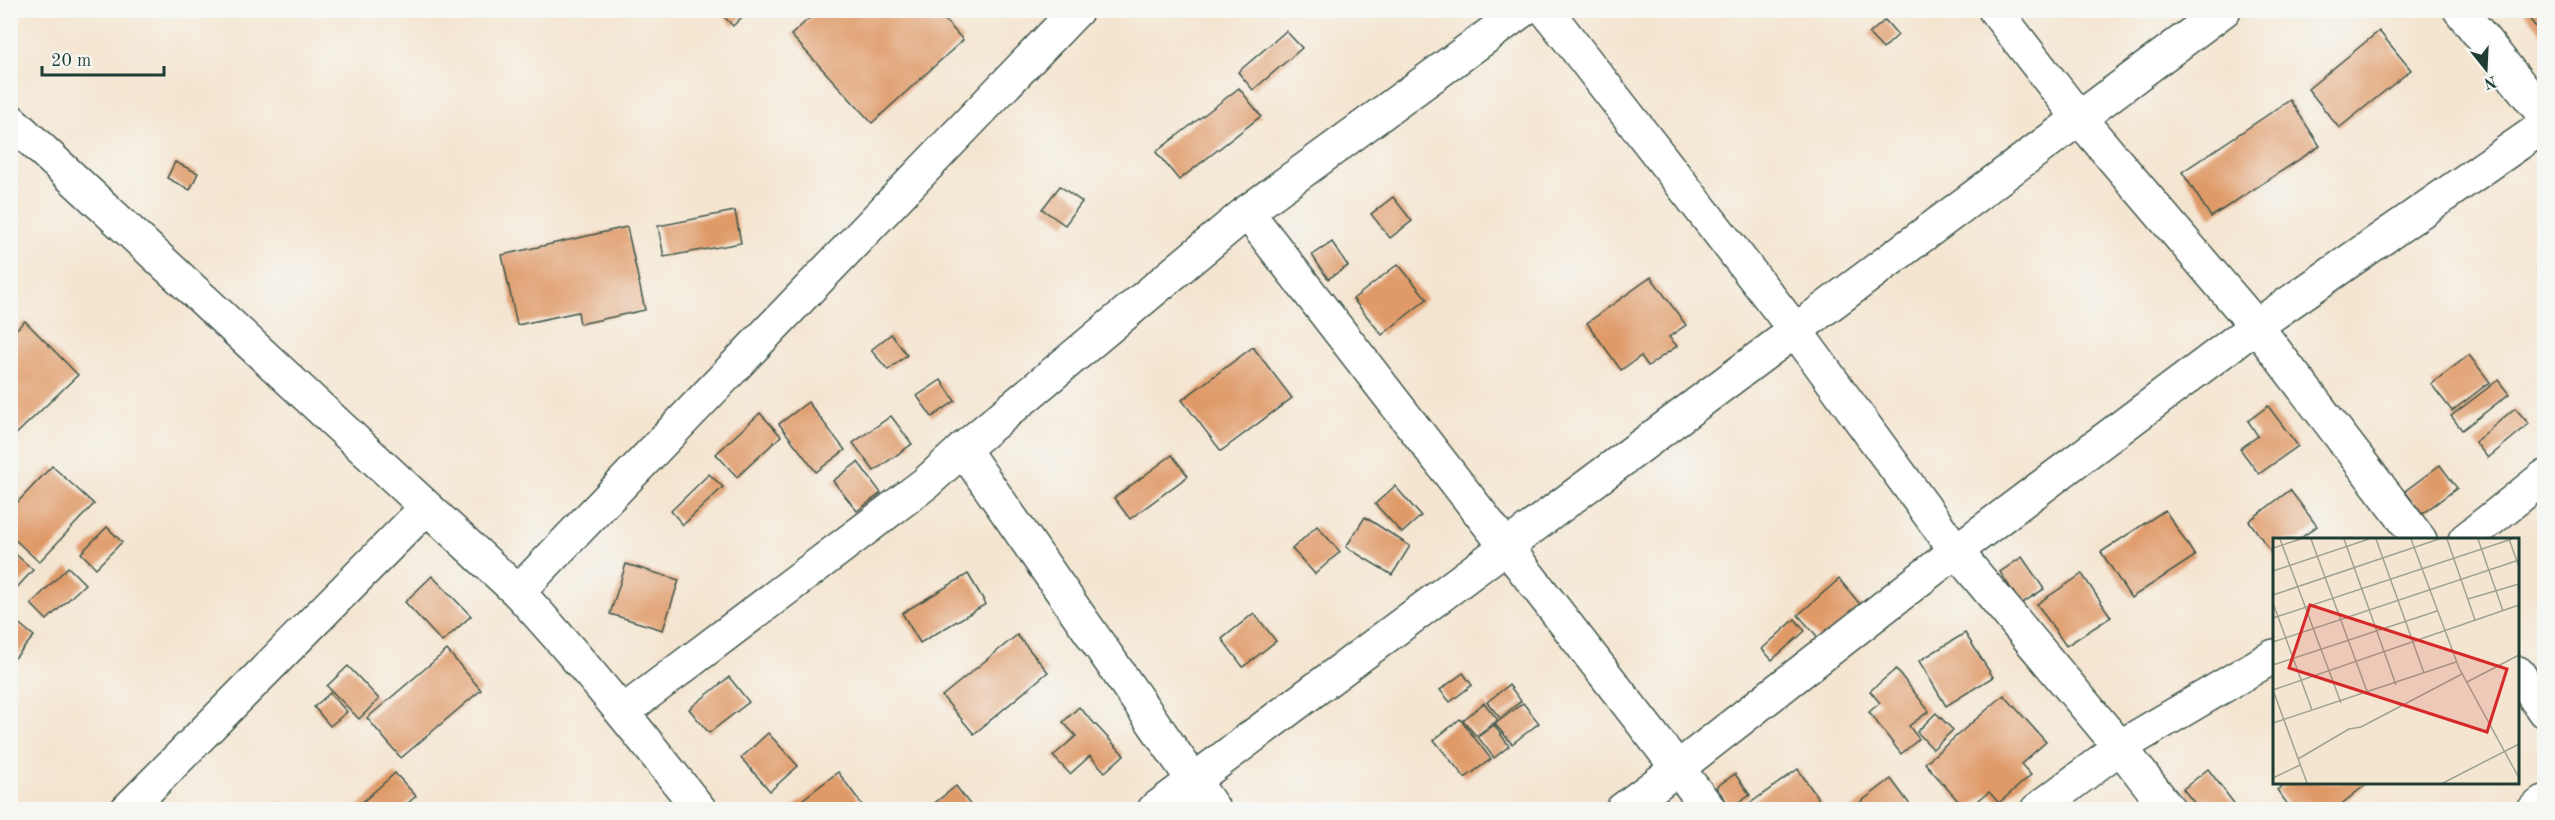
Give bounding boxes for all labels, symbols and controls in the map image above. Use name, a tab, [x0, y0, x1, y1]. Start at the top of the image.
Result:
scale bar	[42, 39, 164, 77]
north arrow	[2456, 39, 2516, 99]
text: 20 m	[51, 52, 91, 70]
text: N	[2481, 72, 2498, 91]
inset map	[2273, 538, 2519, 784]

